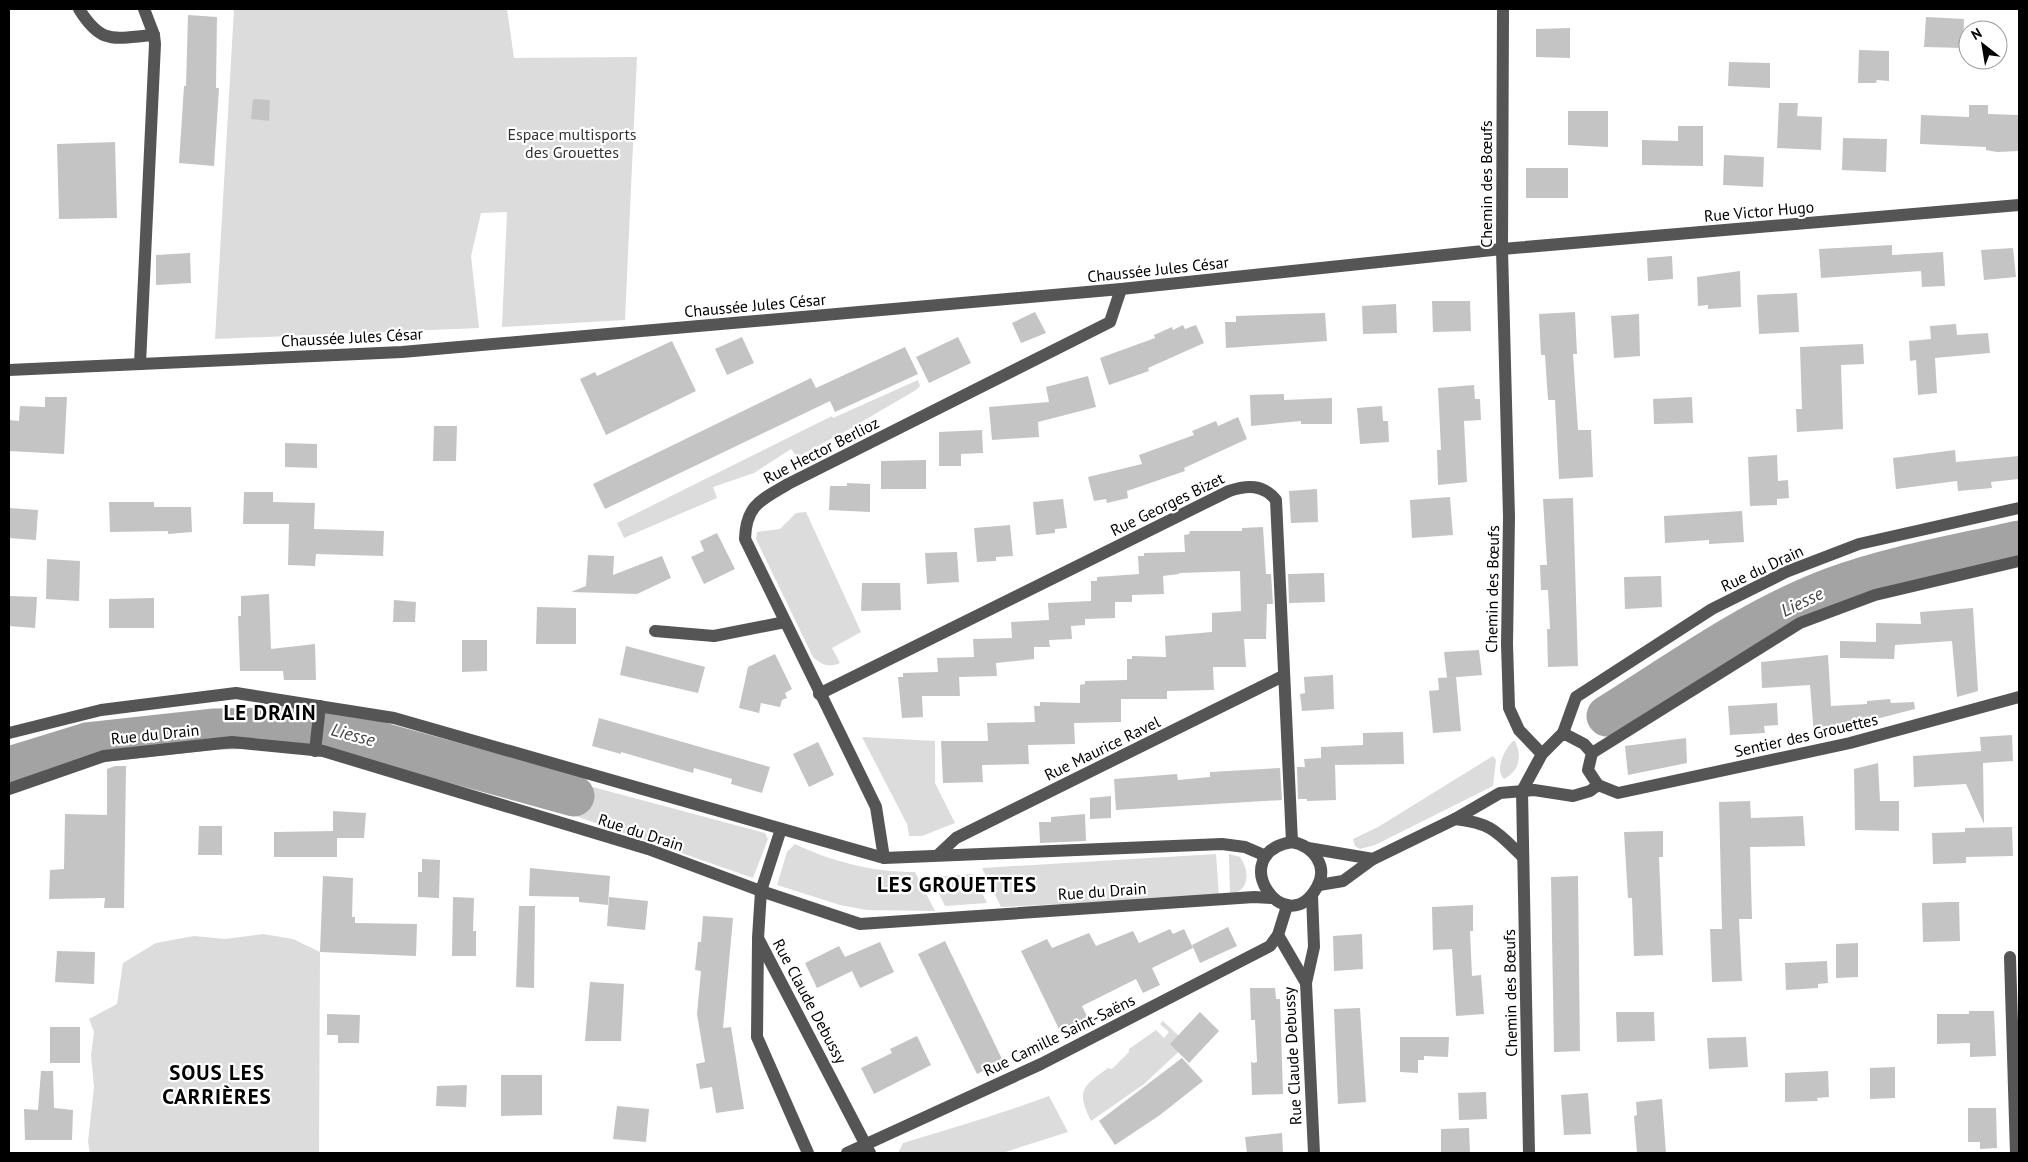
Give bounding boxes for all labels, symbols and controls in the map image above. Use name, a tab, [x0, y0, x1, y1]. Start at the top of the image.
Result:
north arrow	[1958, 20, 2008, 70]
text: N	[1968, 24, 1985, 44]
street label: Chemin des Bœufs	[1476, 120, 1496, 248]
park label: Espace multisports des Grouettes	[507, 124, 637, 162]
street label: Rue Victor Hugo	[1703, 196, 1815, 226]
street label: Chaussée Jules César	[1086, 252, 1230, 286]
street label: Chaussée Jules César	[683, 289, 827, 321]
street label: Chaussée Jules César	[280, 323, 424, 351]
street label: Rue Hector Berlioz	[760, 412, 882, 488]
street label: Rue Georges Bizet	[1107, 468, 1228, 540]
street label: Chemin des Bœufs	[1481, 525, 1503, 653]
street label: Rue du Drain	[1718, 540, 1806, 596]
water label: Liesse	[1777, 581, 1827, 622]
district label: LE DRAIN	[223, 699, 317, 726]
street label: Sentier des Grouettes	[1732, 709, 1880, 761]
street label: Rue Maurice Ravel	[1041, 711, 1163, 785]
water label: Liesse	[329, 718, 378, 752]
street label: Rue du Drain	[110, 719, 200, 749]
street label: Rue du Drain	[596, 809, 686, 855]
district label: LES GROUETTES	[877, 871, 1037, 898]
street label: Rue du Drain	[1057, 878, 1147, 904]
street label: Chemin des Bœufs	[1499, 929, 1521, 1057]
street label: Rue Claude Debussy	[769, 935, 852, 1067]
street label: Rue Claude Debussy	[1278, 986, 1306, 1126]
street label: Rue Camille Saint-Saëns	[980, 989, 1138, 1080]
district label: SOUS LES CARRIÈRES	[162, 1059, 272, 1110]

